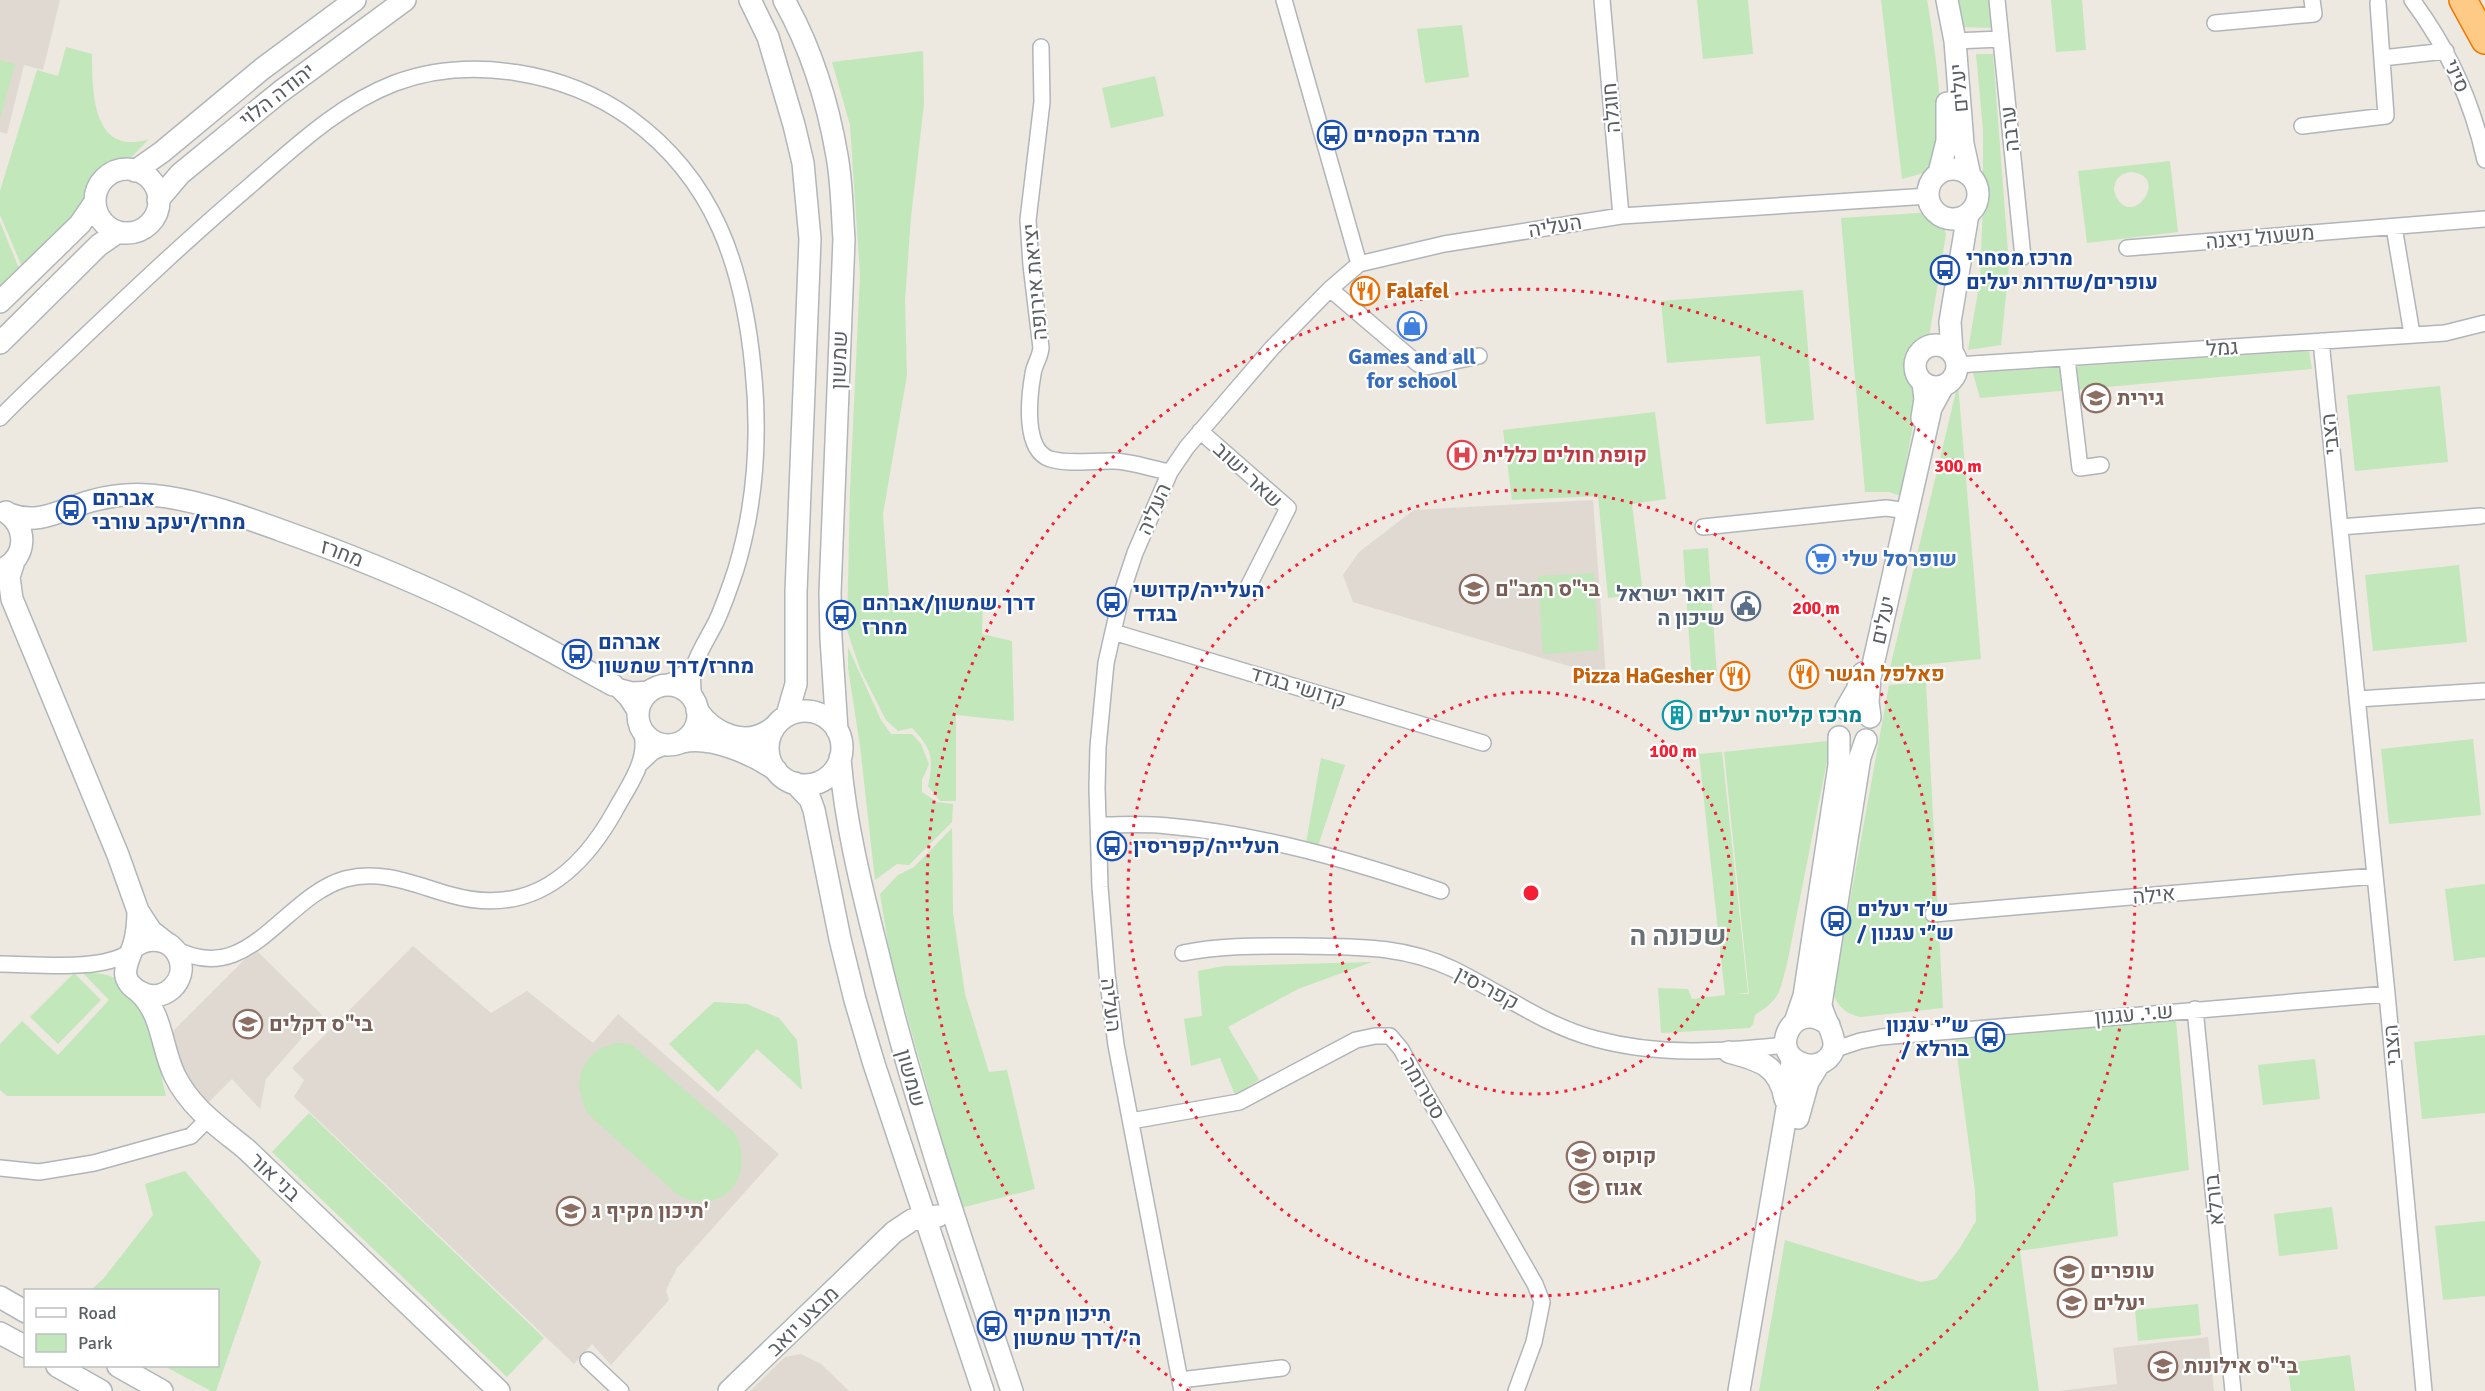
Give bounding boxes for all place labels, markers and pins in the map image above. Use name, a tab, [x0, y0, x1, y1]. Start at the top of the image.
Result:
bus stop icon: מרבד הקסמים	[1316, 119, 1348, 151]
place label: מרבד הקסמים	[1353, 122, 1480, 148]
place label: מרכז מסחרי עופרים/שדרות יעלים	[1966, 245, 2158, 295]
bus stop icon: מרכז מסחרי עופרים/שדרות יעלים	[1929, 254, 1961, 286]
restaurant icon: Falafel	[1349, 275, 1381, 307]
place label: Falafel	[1386, 278, 1450, 304]
shop icon: Games and all for school	[1396, 310, 1428, 342]
place label: Games and all for school	[1348, 344, 1476, 394]
school or university icon: גירית	[2080, 382, 2112, 414]
place label: גירית	[2117, 385, 2164, 411]
hospital icon: קופת חולים כללית	[1446, 439, 1478, 471]
place label: קופת חולים כללית	[1483, 442, 1647, 468]
place label: אברהם מחרז/יעקב עורבי	[92, 485, 246, 535]
bus stop icon: אברהם מחרז/יעקב עורבי	[55, 494, 87, 526]
supermarket icon: שופרסל שלי	[1805, 543, 1837, 575]
place label: שופרסל שלי	[1842, 546, 1957, 572]
school or university icon: בי"ס רמב"ם	[1458, 573, 1490, 605]
place label: בי"ס רמב"ם	[1495, 576, 1601, 602]
place label: העלייה/קדושי בגדד	[1133, 577, 1265, 627]
place label: דואר ישראל שיכון ה	[1616, 581, 1725, 631]
bus stop icon: העלייה/קדושי בגדד	[1096, 586, 1128, 618]
place label: דרך שמשון/אברהם מחרז	[862, 590, 1035, 640]
public building icon: דואר ישראל שיכון ה	[1730, 590, 1762, 622]
bus stop icon: דרך שמשון/אברהם מחרז	[825, 599, 857, 631]
place label: אברהם מחרז/דרך שמשון	[598, 629, 754, 679]
bus stop icon: אברהם מחרז/דרך שמשון	[561, 638, 593, 670]
restaurant icon: פאלפל הגשר	[1788, 658, 1820, 690]
restaurant icon: Pizza HaGesher	[1719, 660, 1751, 692]
place label: פאלפל הגשר	[1825, 661, 1945, 687]
place label: Pizza HaGesher	[1572, 663, 1715, 689]
building icon: מרכז קליטה יעלים	[1661, 699, 1693, 731]
place label: מרכז קליטה יעלים	[1698, 702, 1862, 728]
bus stop icon: העלייה/קפריסין	[1096, 830, 1128, 862]
place label: העלייה/קפריסין	[1133, 833, 1280, 859]
centre of rings	[1521, 883, 1541, 903]
place label: ש׳ד יעלים / ש״י עגנון	[1857, 896, 1954, 946]
bus stop icon: ש׳ד יעלים / ש״י עגנון	[1820, 905, 1852, 937]
school or university icon: בי"ס דקלים	[232, 1008, 264, 1040]
place label: בי"ס דקלים	[269, 1011, 373, 1037]
place label: ש״י עגנון / בורלא	[1886, 1012, 1970, 1062]
bus stop icon: ש״י עגנון / בורלא	[1974, 1021, 2006, 1053]
school or university icon: קוקוס	[1565, 1140, 1597, 1172]
place label: קוקוס	[1602, 1143, 1656, 1169]
school or university icon: אגוז	[1568, 1172, 1600, 1204]
place label: אגוז	[1605, 1175, 1643, 1201]
school or university icon: תיכון מקיף ג'	[555, 1195, 587, 1227]
place label: תיכון מקיף ג'	[592, 1198, 709, 1224]
school or university icon: עופרים	[2053, 1255, 2085, 1287]
place label: עופרים	[2090, 1258, 2155, 1284]
school or university icon: יעלים	[2056, 1287, 2088, 1319]
place label: יעלים	[2093, 1290, 2145, 1316]
place label: תיכון מקיף ה׳/דרך שמשון	[1013, 1301, 1141, 1351]
bus stop icon: תיכון מקיף ה׳/דרך שמשון	[976, 1310, 1008, 1342]
school or university icon: בי"ס אילונות	[2147, 1350, 2179, 1382]
place label: בי"ס אילונות	[2184, 1353, 2298, 1379]

